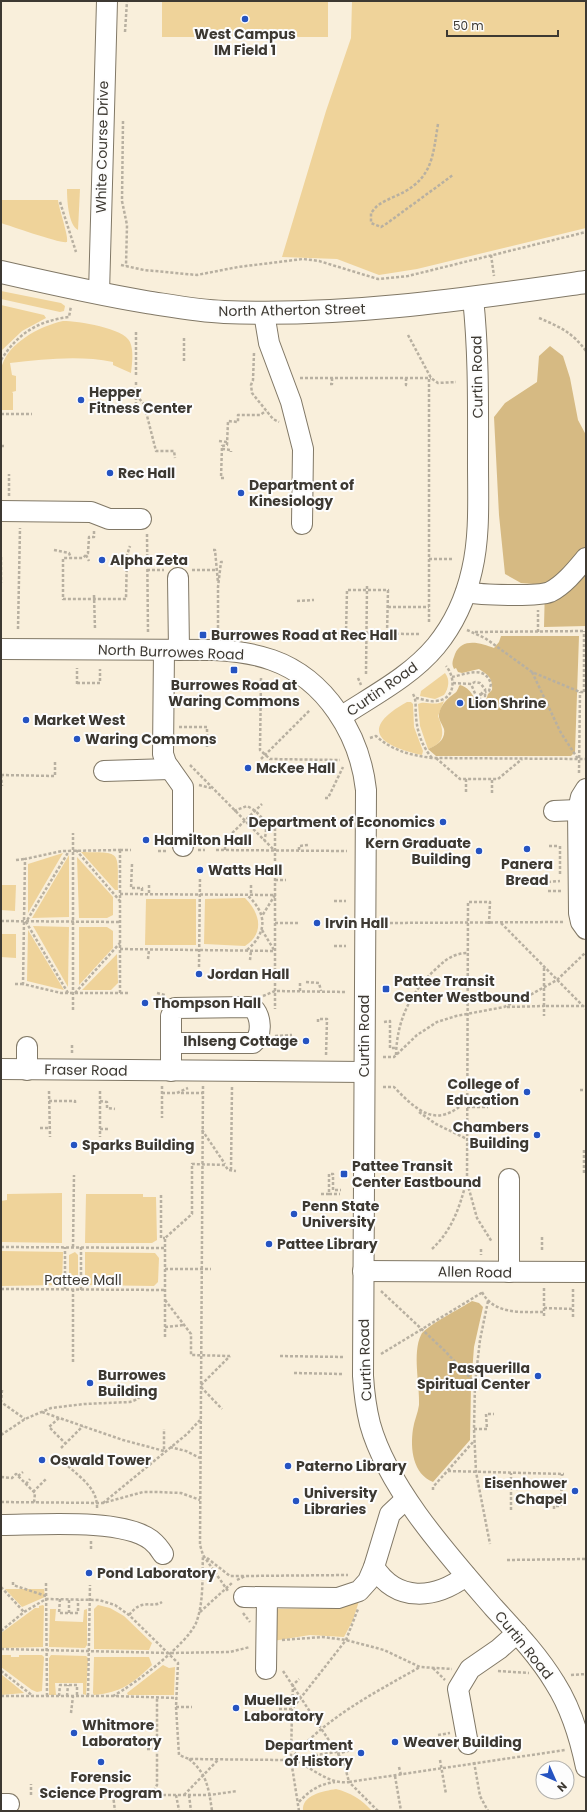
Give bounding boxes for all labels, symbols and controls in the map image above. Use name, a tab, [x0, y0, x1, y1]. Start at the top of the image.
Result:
scale bar	[447, 12, 558, 38]
marker: West Campus IM Field 1	[240, 14, 250, 24]
text: 50 m	[453, 17, 484, 34]
place label: West Campus IM Field 1	[194, 24, 296, 60]
street label: White Course Drive	[91, 80, 113, 213]
street label: North Atherton Street	[218, 299, 366, 321]
street label: Curtin Road	[466, 336, 488, 418]
place label: Hepper Fitness Center	[89, 382, 192, 418]
marker: Hepper Fitness Center	[76, 395, 86, 405]
place label: Rec Hall	[118, 463, 175, 483]
marker: Rec Hall	[105, 468, 115, 478]
place label: Department of Kinesiology	[249, 475, 354, 511]
marker: Department of Kinesiology	[236, 488, 246, 498]
place label: Alpha Zeta	[110, 550, 188, 570]
marker: Alpha Zeta	[97, 555, 107, 565]
place label: Burrowes Road at Rec Hall	[211, 625, 397, 645]
marker: Burrowes Road at Rec Hall	[198, 630, 208, 640]
street label: North Burrowes Road	[98, 639, 244, 665]
street label: Curtin Road	[342, 657, 422, 721]
marker: Burrowes Road at Waring Commons	[229, 665, 239, 675]
place label: Burrowes Road at Waring Commons	[168, 675, 300, 711]
place label: Lion Shrine	[468, 693, 547, 713]
marker: Lion Shrine	[455, 698, 465, 708]
place label: Market West	[34, 710, 125, 730]
marker: Market West	[21, 715, 31, 725]
place label: Waring Commons	[85, 729, 217, 749]
marker: Waring Commons	[72, 734, 82, 744]
place label: McKee Hall	[256, 758, 335, 778]
marker: McKee Hall	[243, 763, 253, 773]
place label: Department of Economics	[248, 812, 435, 832]
marker: Department of Economics	[438, 817, 448, 827]
place label: Hamilton Hall	[154, 830, 252, 850]
place label: Kern Graduate Building	[365, 833, 471, 869]
marker: Hamilton Hall	[141, 835, 151, 845]
marker: Panera Bread	[522, 844, 532, 854]
marker: Kern Graduate Building	[474, 846, 484, 856]
place label: Panera Bread	[501, 854, 553, 890]
place label: Watts Hall	[208, 860, 282, 880]
marker: Watts Hall	[195, 865, 205, 875]
place label: Irvin Hall	[325, 913, 388, 933]
marker: Irvin Hall	[312, 918, 322, 928]
place label: Jordan Hall	[207, 964, 289, 984]
marker: Jordan Hall	[194, 969, 204, 979]
place label: Pattee Transit Center Westbound	[394, 971, 530, 1007]
marker: Pattee Transit Center Westbound	[381, 984, 391, 994]
place label: Thompson Hall	[153, 993, 261, 1013]
street label: Curtin Road	[354, 995, 374, 1077]
marker: Thompson Hall	[140, 998, 150, 1008]
place label: Ihlseng Cottage	[183, 1031, 298, 1051]
marker: Ihlseng Cottage	[301, 1036, 311, 1046]
street label: Fraser Road	[44, 1059, 128, 1081]
place label: College of Education	[446, 1074, 519, 1110]
marker: College of Education	[522, 1087, 532, 1097]
place label: Chambers Building	[453, 1117, 529, 1153]
marker: Chambers Building	[532, 1130, 542, 1140]
place label: Sparks Building	[82, 1135, 195, 1155]
marker: Sparks Building	[69, 1140, 79, 1150]
place label: Pattee Transit Center Eastbound	[352, 1156, 481, 1192]
marker: Pattee Transit Center Eastbound	[339, 1169, 349, 1179]
place label: Penn State University	[302, 1196, 380, 1232]
marker: Penn State University	[289, 1209, 299, 1219]
place label: Pattee Library	[277, 1234, 378, 1254]
marker: Pattee Library	[264, 1239, 274, 1249]
street label: Allen Road	[438, 1261, 512, 1283]
street label: Pattee Mall	[44, 1270, 122, 1290]
street label: Curtin Road	[354, 1318, 376, 1402]
place label: Pasquerilla Spiritual Center	[417, 1358, 530, 1394]
place label: Burrowes Building	[98, 1365, 166, 1401]
marker: Pasquerilla Spiritual Center	[533, 1371, 543, 1381]
marker: Burrowes Building	[85, 1378, 95, 1388]
place label: Oswald Tower	[50, 1450, 151, 1470]
marker: Oswald Tower	[37, 1455, 47, 1465]
place label: Paterno Library	[296, 1456, 407, 1476]
marker: Paterno Library	[283, 1461, 293, 1471]
place label: Eisenhower Chapel	[484, 1473, 567, 1509]
place label: University Libraries	[304, 1483, 377, 1519]
marker: Eisenhower Chapel	[570, 1486, 580, 1496]
marker: University Libraries	[291, 1496, 301, 1506]
place label: Pond Laboratory	[97, 1563, 216, 1583]
marker: Pond Laboratory	[84, 1568, 94, 1578]
street label: Curtin Road	[490, 1607, 558, 1683]
place label: Mueller Laboratory	[244, 1690, 324, 1726]
marker: Mueller Laboratory	[231, 1703, 241, 1713]
place label: Whitmore Laboratory	[82, 1715, 162, 1751]
marker: Whitmore Laboratory	[69, 1728, 79, 1738]
place label: Weaver Building	[403, 1732, 522, 1752]
place label: Department of History	[265, 1735, 353, 1771]
marker: Weaver Building	[390, 1737, 400, 1747]
marker: Department of History	[356, 1748, 366, 1758]
marker: Forensic Science Program	[96, 1757, 106, 1767]
north arrow	[535, 1760, 575, 1800]
place label: Forensic Science Program	[40, 1767, 163, 1803]
text: N	[553, 1778, 571, 1796]

